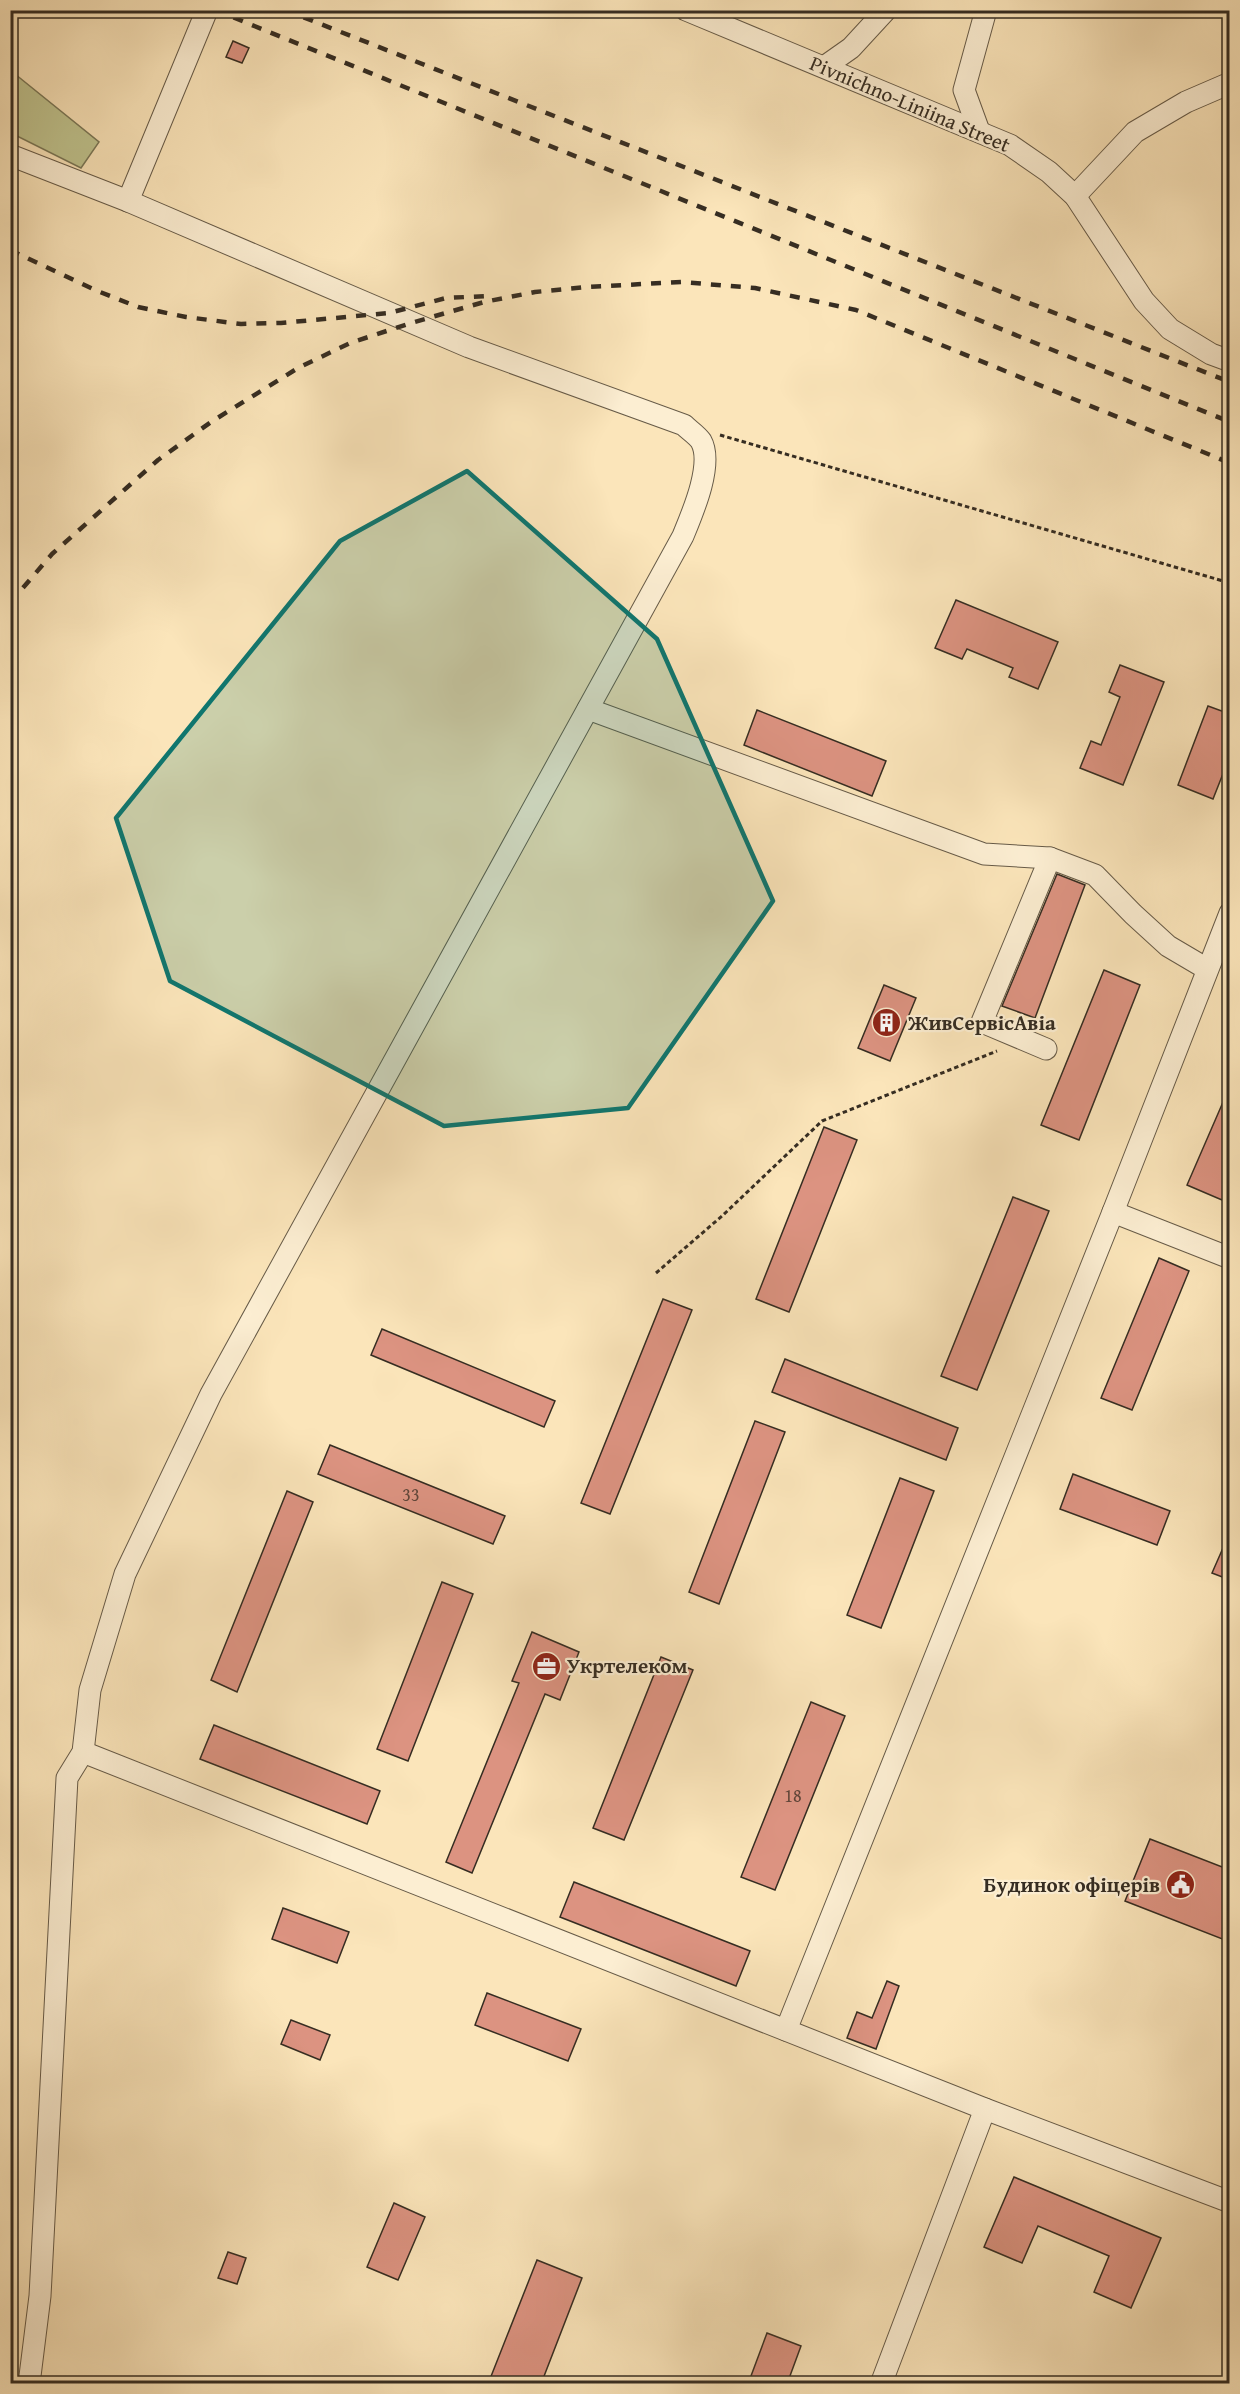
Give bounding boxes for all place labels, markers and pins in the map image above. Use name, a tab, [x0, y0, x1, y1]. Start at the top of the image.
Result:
building icon: ЖивСервісАвіа	[871, 1007, 903, 1039]
place label: ЖивСервісАвіа	[907, 1007, 1056, 1038]
office icon: Укртелеком	[530, 1650, 562, 1682]
place label: Укртелеком	[567, 1650, 687, 1681]
place label: Будинок офіцерів	[984, 1869, 1160, 1900]
public building icon: Будинок офіцерів	[1165, 1869, 1197, 1901]

